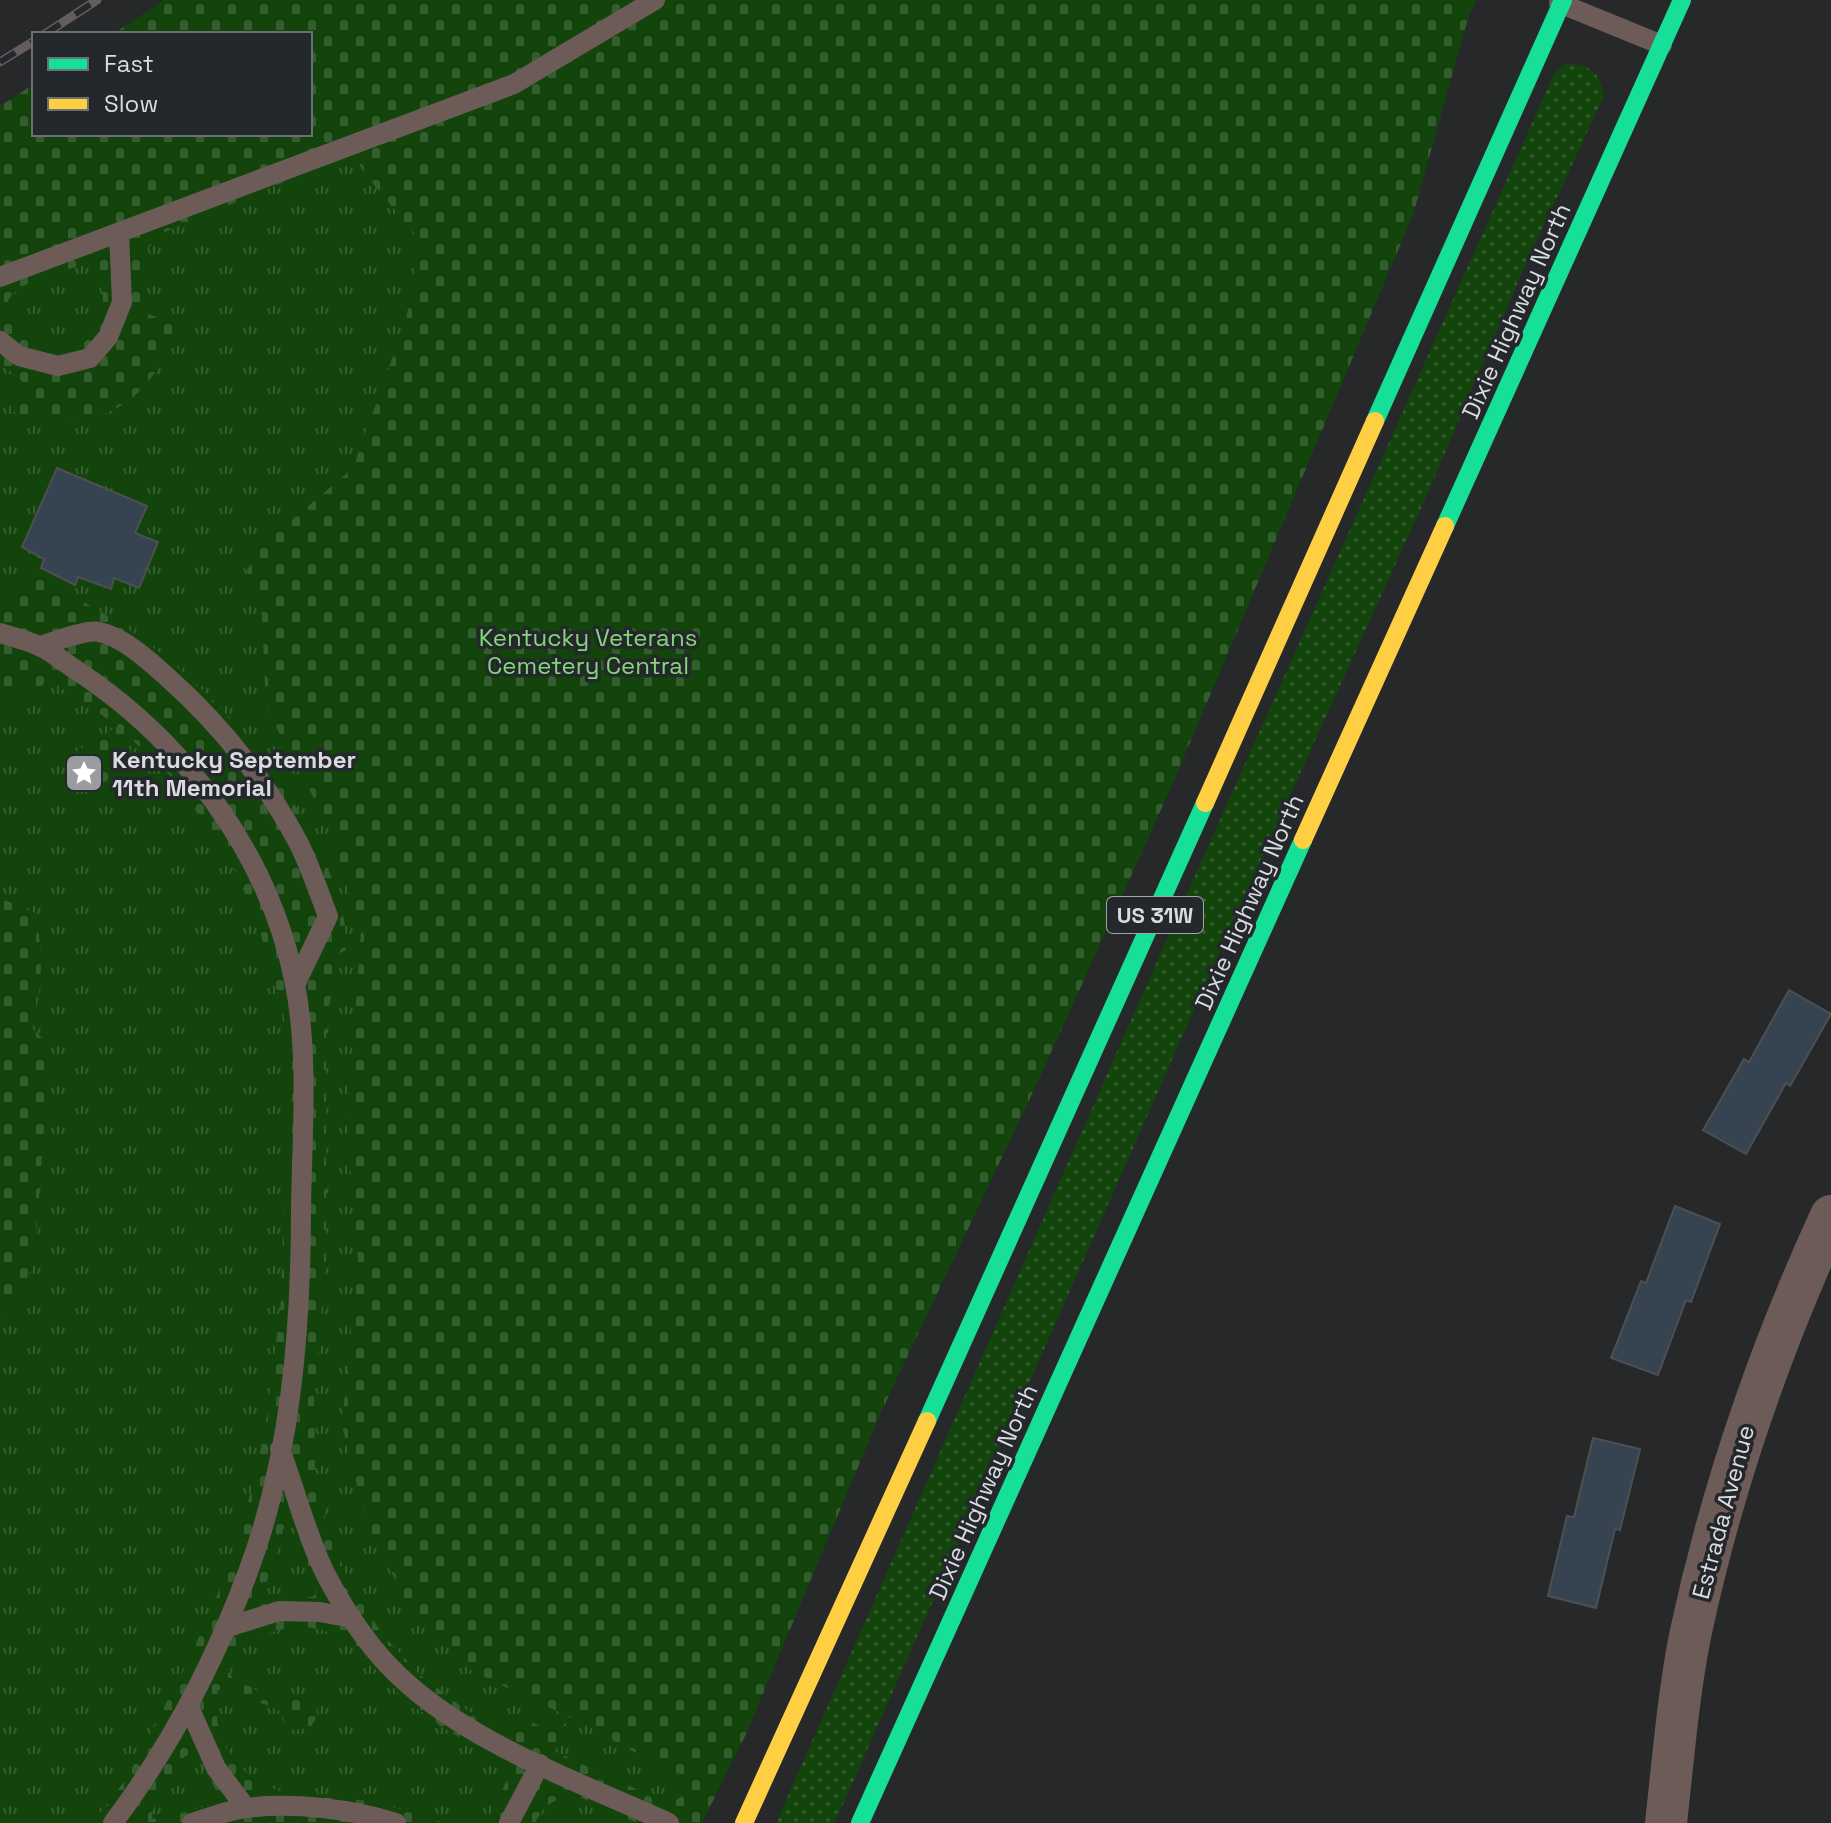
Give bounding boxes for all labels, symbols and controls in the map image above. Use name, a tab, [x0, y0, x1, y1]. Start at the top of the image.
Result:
legend	[32, 32, 312, 136]
text: Fast	[104, 48, 154, 79]
text: Slow	[104, 88, 158, 119]
street label: Dixie Highway North	[1454, 198, 1578, 424]
park label: Kentucky Veterans Cemetery Central	[479, 622, 697, 681]
place label: Kentucky September 11th Memorial	[112, 744, 356, 803]
place icon: Kentucky September 11th Memorial	[63, 752, 105, 794]
street label: Dixie Highway North	[1187, 789, 1311, 1015]
road number: US 31W	[1107, 897, 1203, 933]
street label: Dixie Highway North	[921, 1379, 1045, 1605]
street label: Estrada Avenue	[1685, 1422, 1761, 1602]

